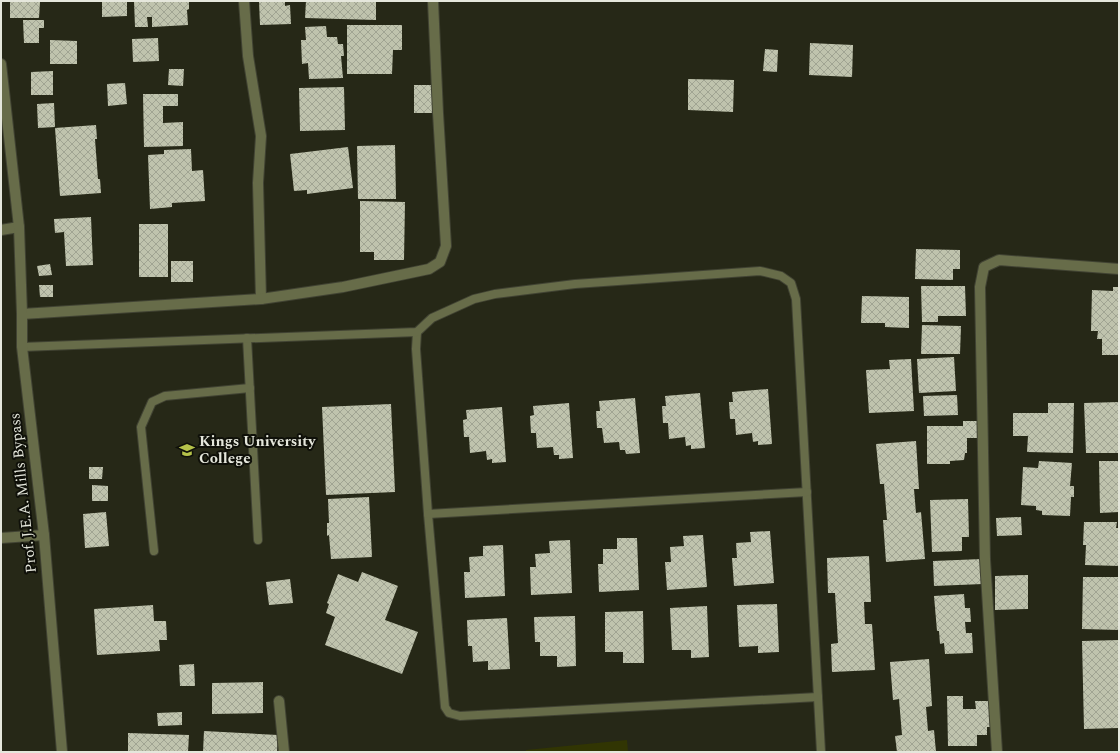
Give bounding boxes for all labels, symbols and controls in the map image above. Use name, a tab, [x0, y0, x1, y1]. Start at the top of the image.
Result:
street label: Prof. J.E.A. Mills Bypass	[3, 412, 43, 574]
place label: Kings University College	[199, 430, 316, 470]
school or university icon: Kings University College	[178, 441, 196, 459]

